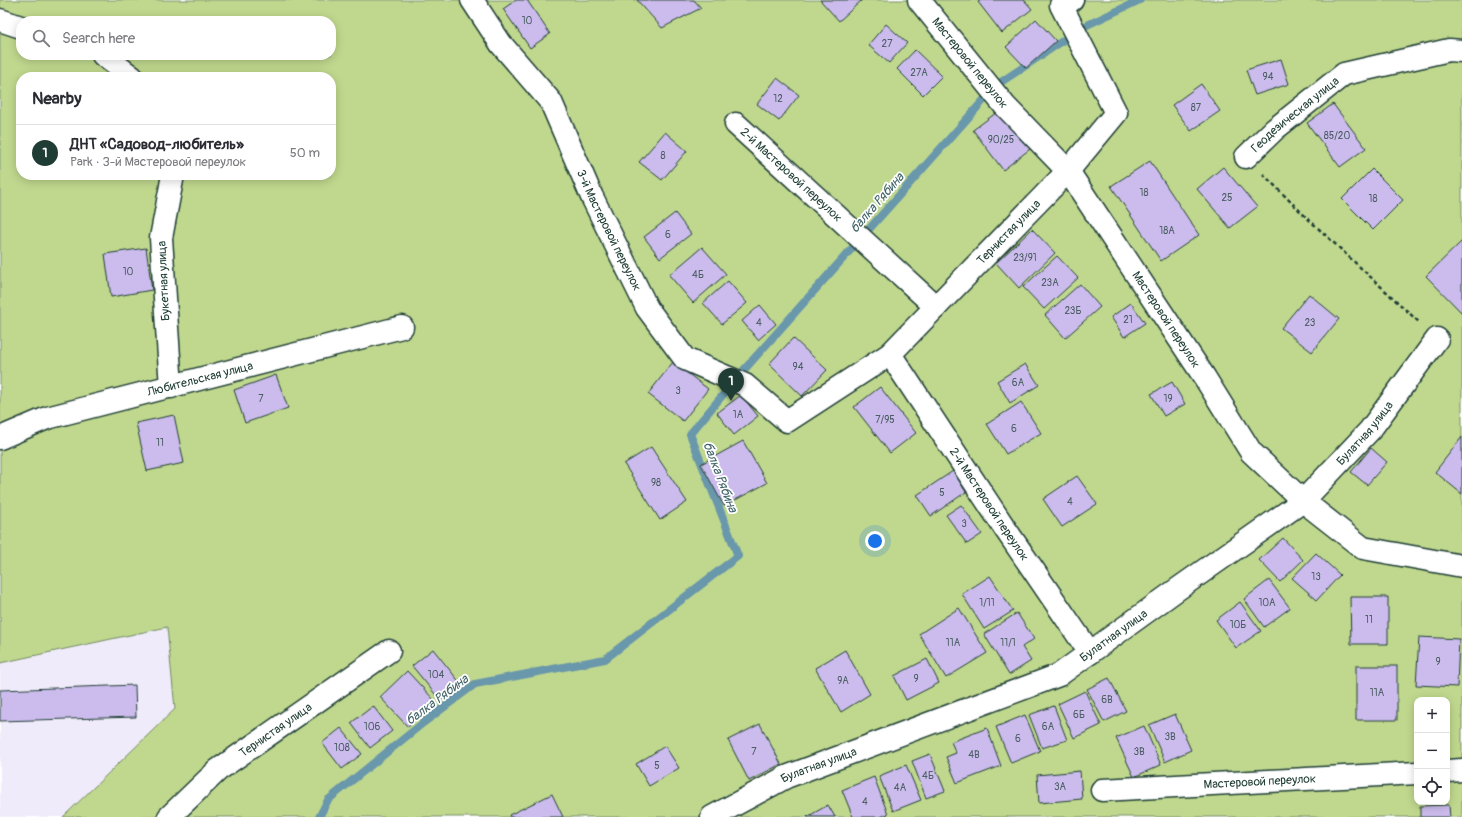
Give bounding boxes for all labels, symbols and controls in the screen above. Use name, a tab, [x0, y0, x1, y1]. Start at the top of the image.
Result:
street label: Мастеровой переулок	[929, 14, 1011, 111]
house number: 10	[522, 15, 533, 27]
search box	[16, 16, 336, 60]
icon: search	[30, 27, 52, 49]
text: Search here	[62, 29, 135, 48]
house number: 27	[882, 38, 893, 50]
house number: 27А	[910, 67, 928, 79]
house number: 94	[1263, 71, 1274, 83]
street label: Геодезическая улица	[1248, 73, 1342, 156]
text: Nearby	[32, 88, 81, 109]
house number: 12	[773, 93, 783, 105]
house number: 87	[1191, 102, 1202, 114]
street label: 2-й Мастеровой переулок	[737, 124, 845, 225]
house number: 85/20	[1324, 130, 1350, 142]
house number: 90/25	[988, 134, 1014, 146]
text: ДНТ «Садовод-любитель»	[70, 135, 244, 154]
text: 1	[42, 145, 48, 161]
text: 50 m	[290, 145, 320, 161]
house number: 8	[660, 150, 666, 162]
text: Park · 3-й Мастеровой переулок	[70, 154, 246, 170]
street label: 3-й Мастеровой переулок	[574, 167, 645, 293]
water label: балка Рябина	[847, 169, 908, 236]
house number: 18	[1140, 187, 1148, 199]
house number: 25	[1221, 192, 1233, 204]
house number: 18	[1369, 193, 1377, 205]
street label: Тернистая улица	[974, 196, 1044, 268]
house number: 18А	[1159, 225, 1175, 237]
house number: 6	[665, 229, 671, 241]
street label: Букетная улица	[154, 240, 174, 321]
house number: 23/91	[1013, 252, 1037, 264]
house number: 10	[123, 266, 134, 278]
street label: Мастеровой переулок	[1129, 268, 1204, 371]
house number: 4Б	[692, 269, 704, 281]
house number: 23А	[1041, 277, 1059, 289]
house number: 23Б	[1065, 305, 1081, 317]
house number: 21	[1123, 314, 1133, 326]
house number: 4	[756, 317, 762, 329]
house number: 23	[1305, 317, 1316, 329]
street label: Любительская улица	[145, 358, 255, 400]
house number: 94	[793, 361, 804, 373]
pin: 1	[718, 368, 744, 401]
house number: 6А	[1012, 377, 1025, 389]
house number: 3	[675, 385, 681, 397]
house number: 7	[258, 393, 264, 405]
house number: 19	[1163, 393, 1173, 405]
street label: Булатная улица	[1333, 398, 1397, 469]
house number: 1А	[733, 409, 744, 421]
house number: 7/95	[875, 414, 895, 426]
house number: 6	[1011, 423, 1017, 435]
house number: 11	[156, 437, 164, 449]
water label: балка Рябина	[699, 439, 741, 515]
street label: 2-й Мастеровой переулок	[946, 445, 1032, 564]
house number: 98	[651, 477, 661, 489]
house number: 5	[939, 487, 945, 499]
house number: 4	[1067, 496, 1073, 508]
house number: 3	[961, 518, 967, 530]
your location	[865, 531, 885, 551]
house number: 13	[1311, 571, 1321, 583]
house number: 1/11	[979, 597, 995, 609]
house number: 10А	[1258, 597, 1276, 609]
street label: Булатная улица	[1077, 606, 1151, 665]
house number: 11	[1365, 614, 1373, 626]
house number: 10Б	[1230, 619, 1246, 631]
house number: 11А	[946, 637, 961, 649]
house number: 11/1	[1000, 637, 1016, 649]
house number: 9	[1435, 656, 1441, 668]
house number: 104	[428, 669, 444, 681]
water label: балка Рябина	[403, 671, 472, 729]
house number: 9	[913, 673, 919, 685]
house number: 9А	[837, 675, 849, 687]
house number: 11А	[1370, 687, 1385, 699]
house number: 6В	[1101, 694, 1113, 706]
map controls	[1414, 697, 1450, 805]
button: +	[1414, 697, 1450, 733]
street label: Тернистая улица	[236, 699, 315, 760]
house number: 6Б	[1073, 709, 1085, 721]
house number: 106	[364, 721, 380, 733]
house number: 6А	[1042, 721, 1055, 733]
house number: 3В	[1164, 731, 1176, 743]
house number: 6	[1015, 733, 1021, 745]
button: −	[1414, 733, 1450, 769]
house number: 108	[334, 742, 350, 754]
street label: Булатная улица	[778, 744, 859, 786]
house number: 7	[751, 746, 757, 758]
house number: 3В	[1133, 746, 1145, 758]
house number: 4В	[968, 749, 980, 761]
house number: 5	[654, 760, 660, 772]
button: locate	[1414, 769, 1450, 805]
house number: 4Б	[922, 770, 934, 782]
street label: Мастеровой переулок	[1203, 771, 1316, 792]
house number: 3А	[1054, 781, 1067, 793]
house number: 4А	[894, 782, 907, 794]
house number: 4	[862, 796, 868, 808]

